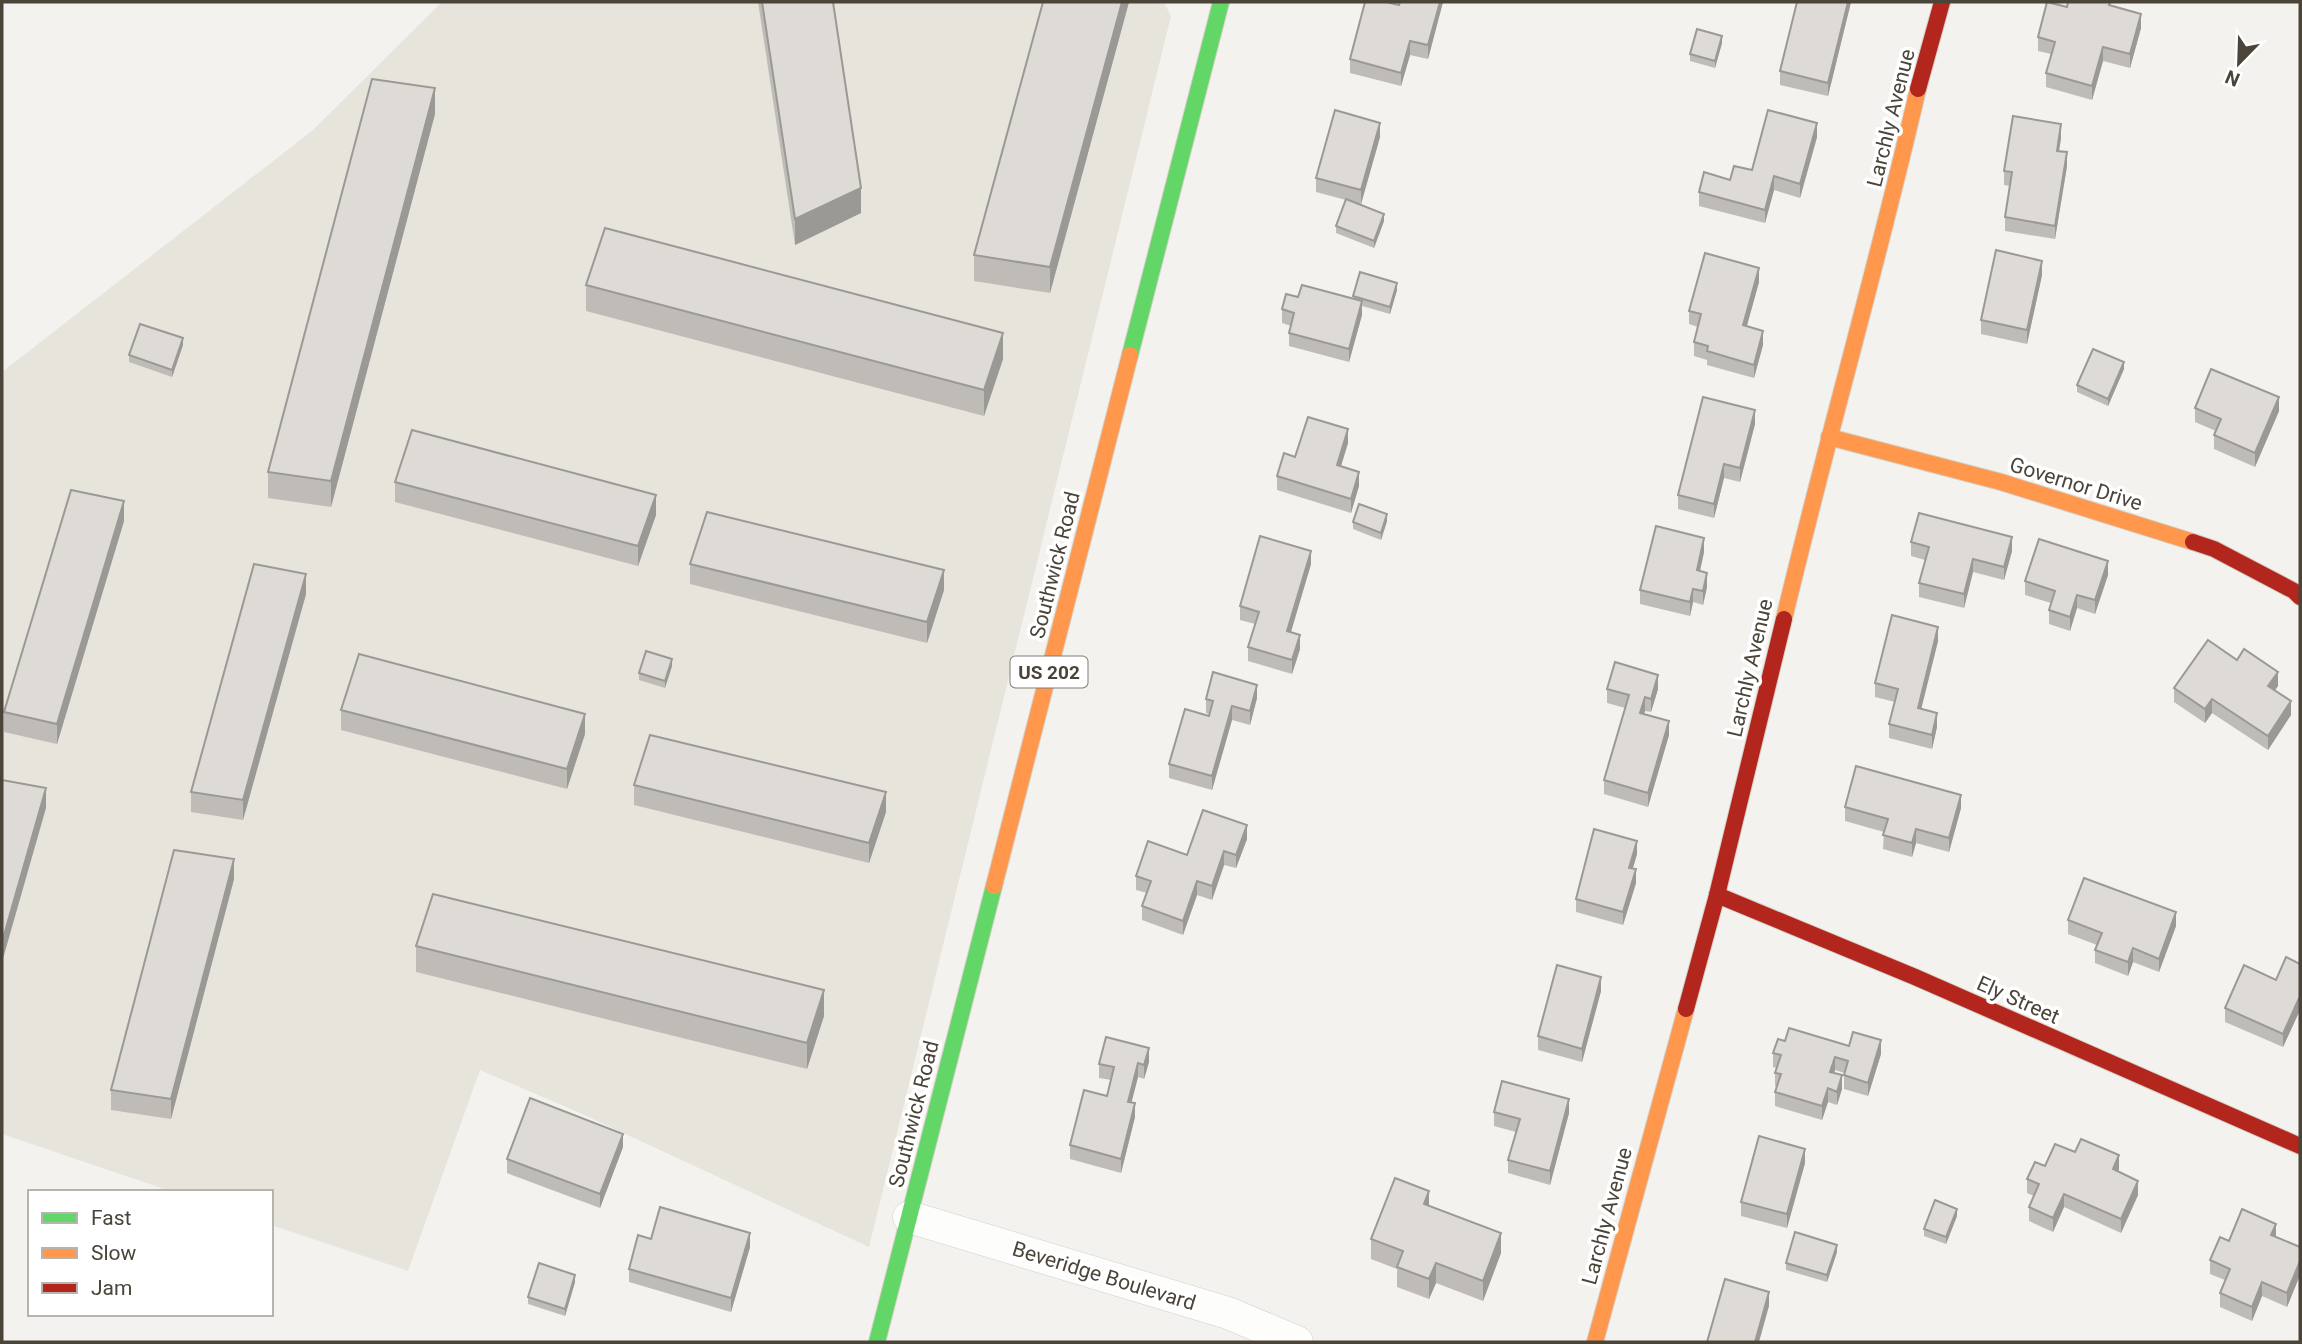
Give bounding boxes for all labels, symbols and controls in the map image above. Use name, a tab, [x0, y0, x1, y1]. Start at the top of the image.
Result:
north arrow	[2204, 28, 2274, 98]
street label: Larchly Avenue	[1862, 47, 1920, 189]
text: N	[2222, 65, 2243, 91]
street label: Governor Drive	[2007, 452, 2145, 516]
street label: Southwick Road	[1025, 489, 1085, 641]
street label: Larchly Avenue	[1722, 597, 1778, 739]
road number: US 202	[1010, 656, 1088, 688]
street label: Ely Street	[1973, 971, 2063, 1029]
street label: Southwick Road	[884, 1038, 944, 1190]
street label: Larchly Avenue	[1577, 1145, 1637, 1287]
legend	[28, 1190, 273, 1316]
text: Fast	[91, 1206, 132, 1230]
street label: Beveridge Boulevard	[1009, 1237, 1199, 1315]
text: Slow	[91, 1241, 137, 1265]
text: Jam	[91, 1276, 132, 1300]

